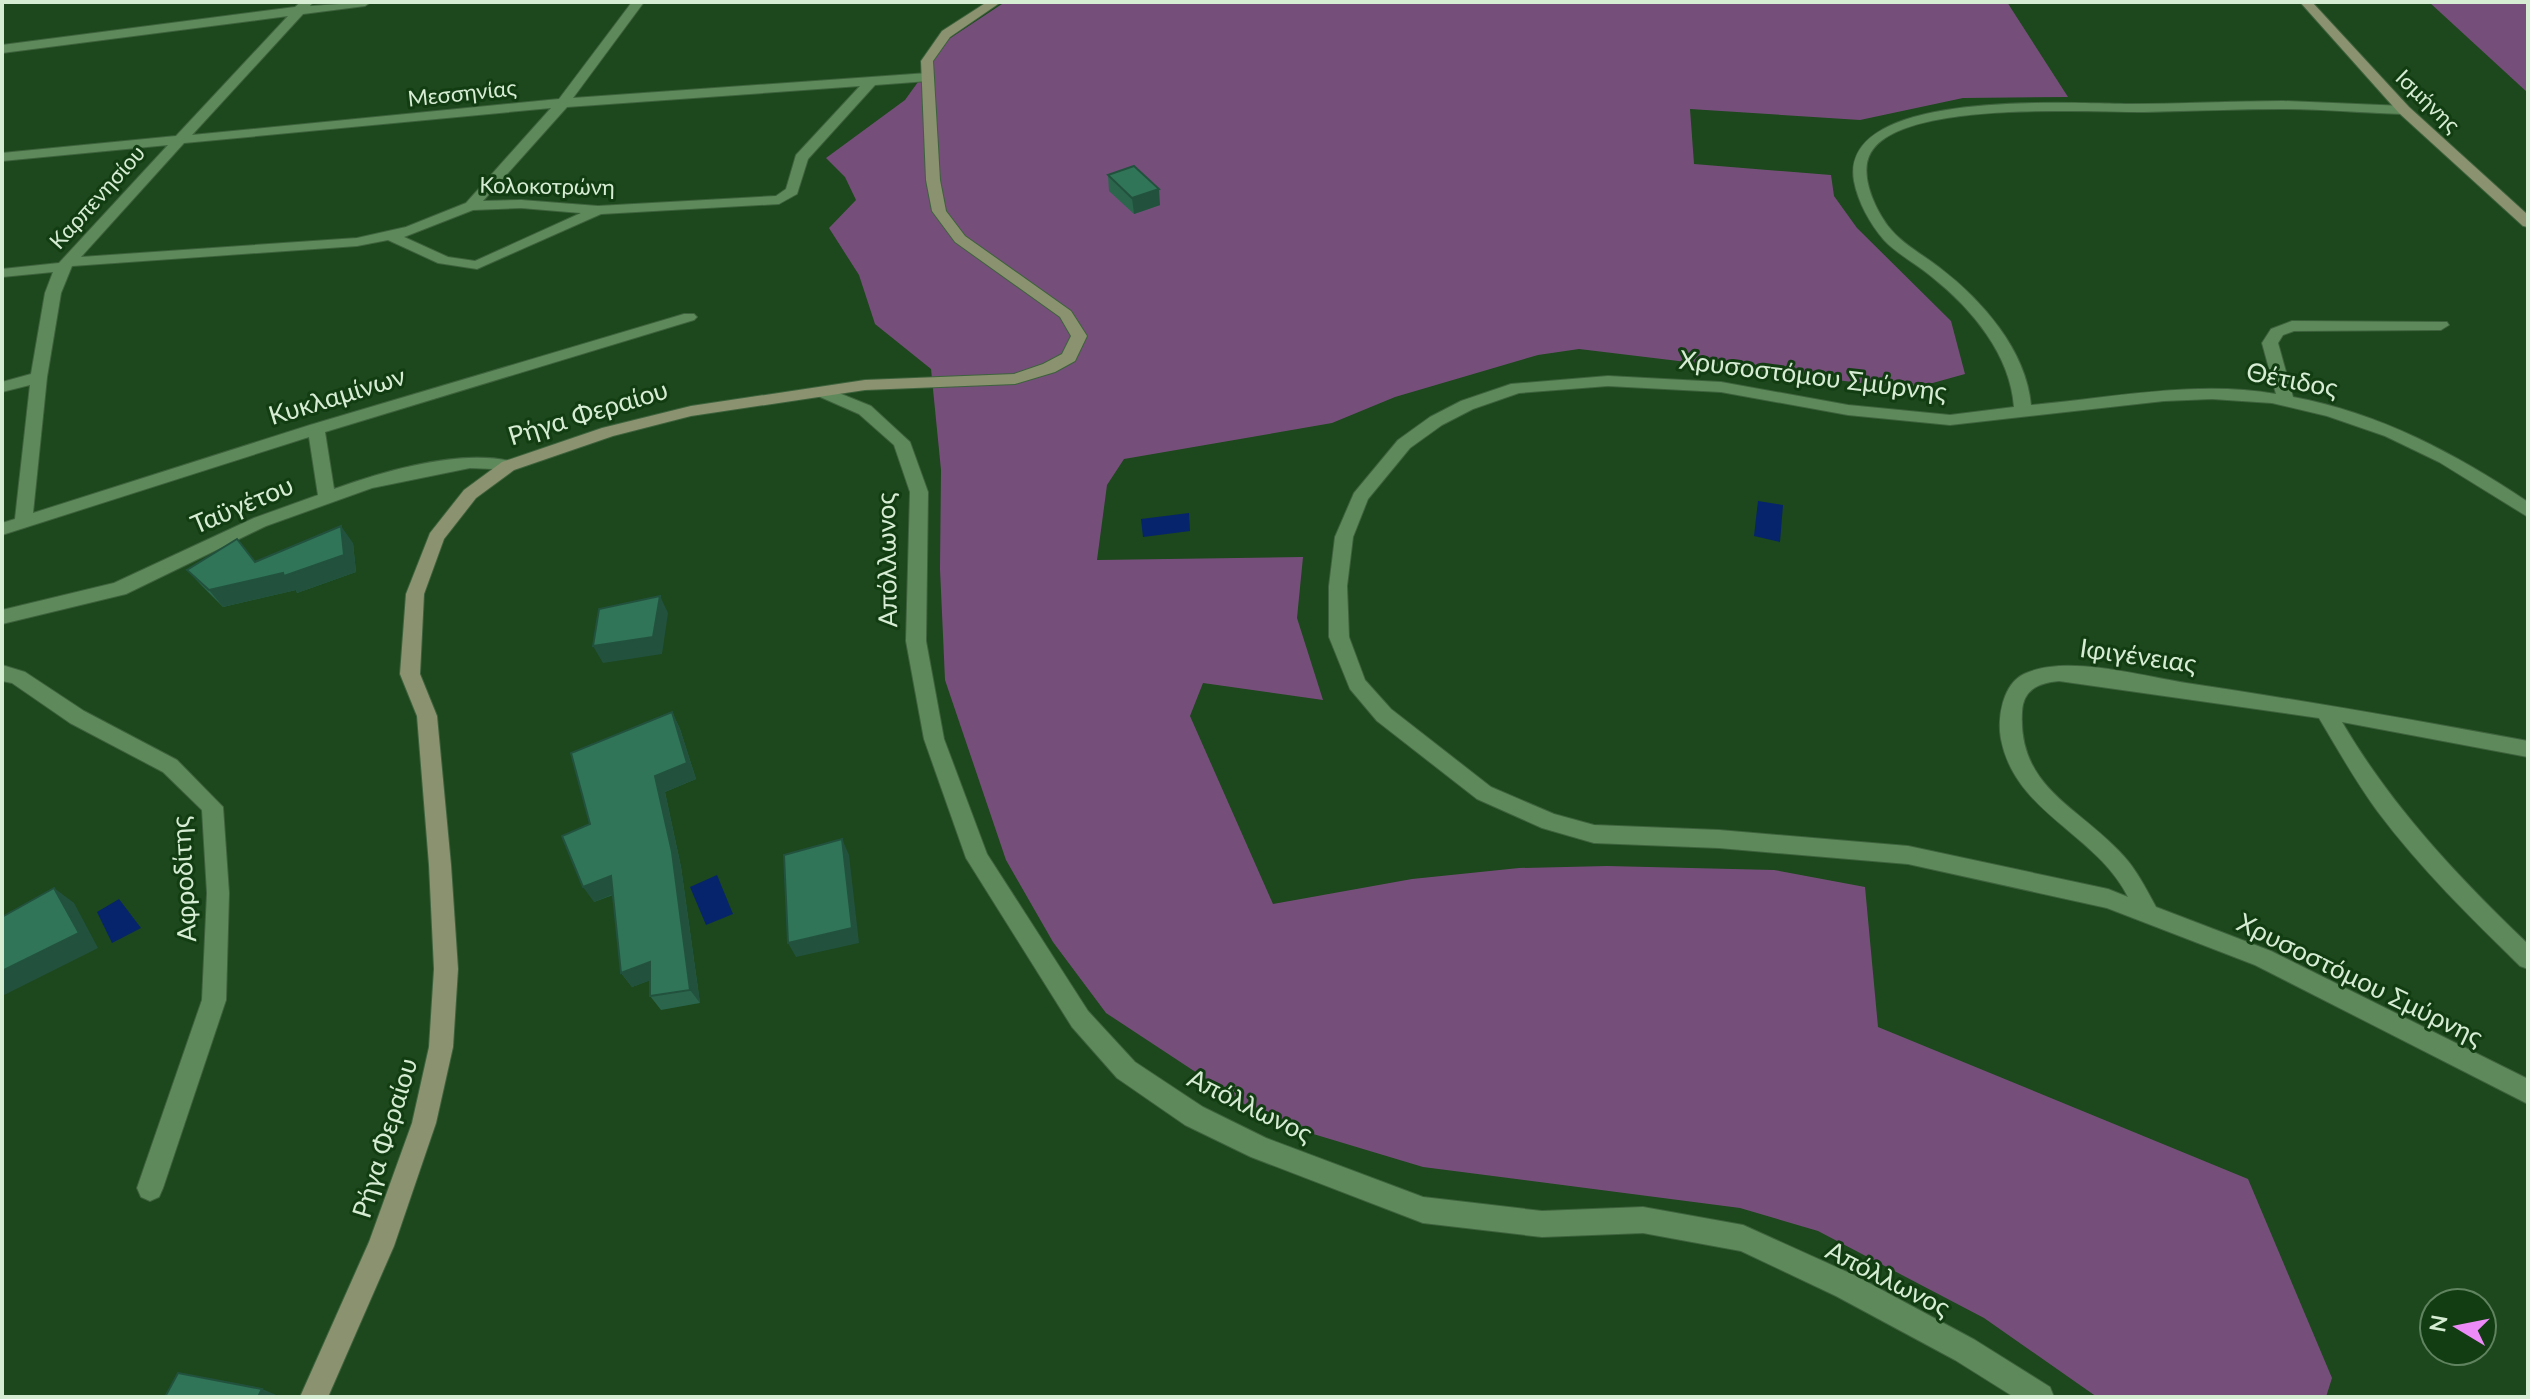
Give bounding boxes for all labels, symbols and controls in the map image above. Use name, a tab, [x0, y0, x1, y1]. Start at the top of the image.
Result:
street label: Ισμήνης	[2391, 63, 2466, 138]
street label: Μεσσηνίας	[406, 73, 518, 112]
street label: Καρπενησίου	[43, 139, 150, 254]
street label: Κολοκοτρώνη	[479, 171, 615, 200]
street label: Χρυσοστόμου Σμύρνης	[1678, 343, 1949, 407]
street label: Θέτιδος	[2244, 354, 2341, 404]
street label: Κυκλαμίνων	[264, 359, 409, 431]
street label: Ρήγα Φεραίου	[504, 373, 671, 452]
street label: Ταϋγέτου	[185, 468, 298, 540]
street label: Απόλλωνος	[869, 492, 903, 628]
street label: Ιφιγένειας	[2078, 631, 2198, 679]
street label: Αφροδίτης	[164, 815, 202, 943]
street label: Χρυσοστόμου Σμύρνης	[2232, 906, 2488, 1053]
street label: Ρήγα Φεραίου	[345, 1054, 424, 1221]
street label: Απόλλωνος	[1183, 1061, 1318, 1149]
street label: Απόλλωνος	[1821, 1233, 1956, 1323]
north arrow	[2418, 1287, 2498, 1367]
text: N	[2423, 1313, 2453, 1334]

